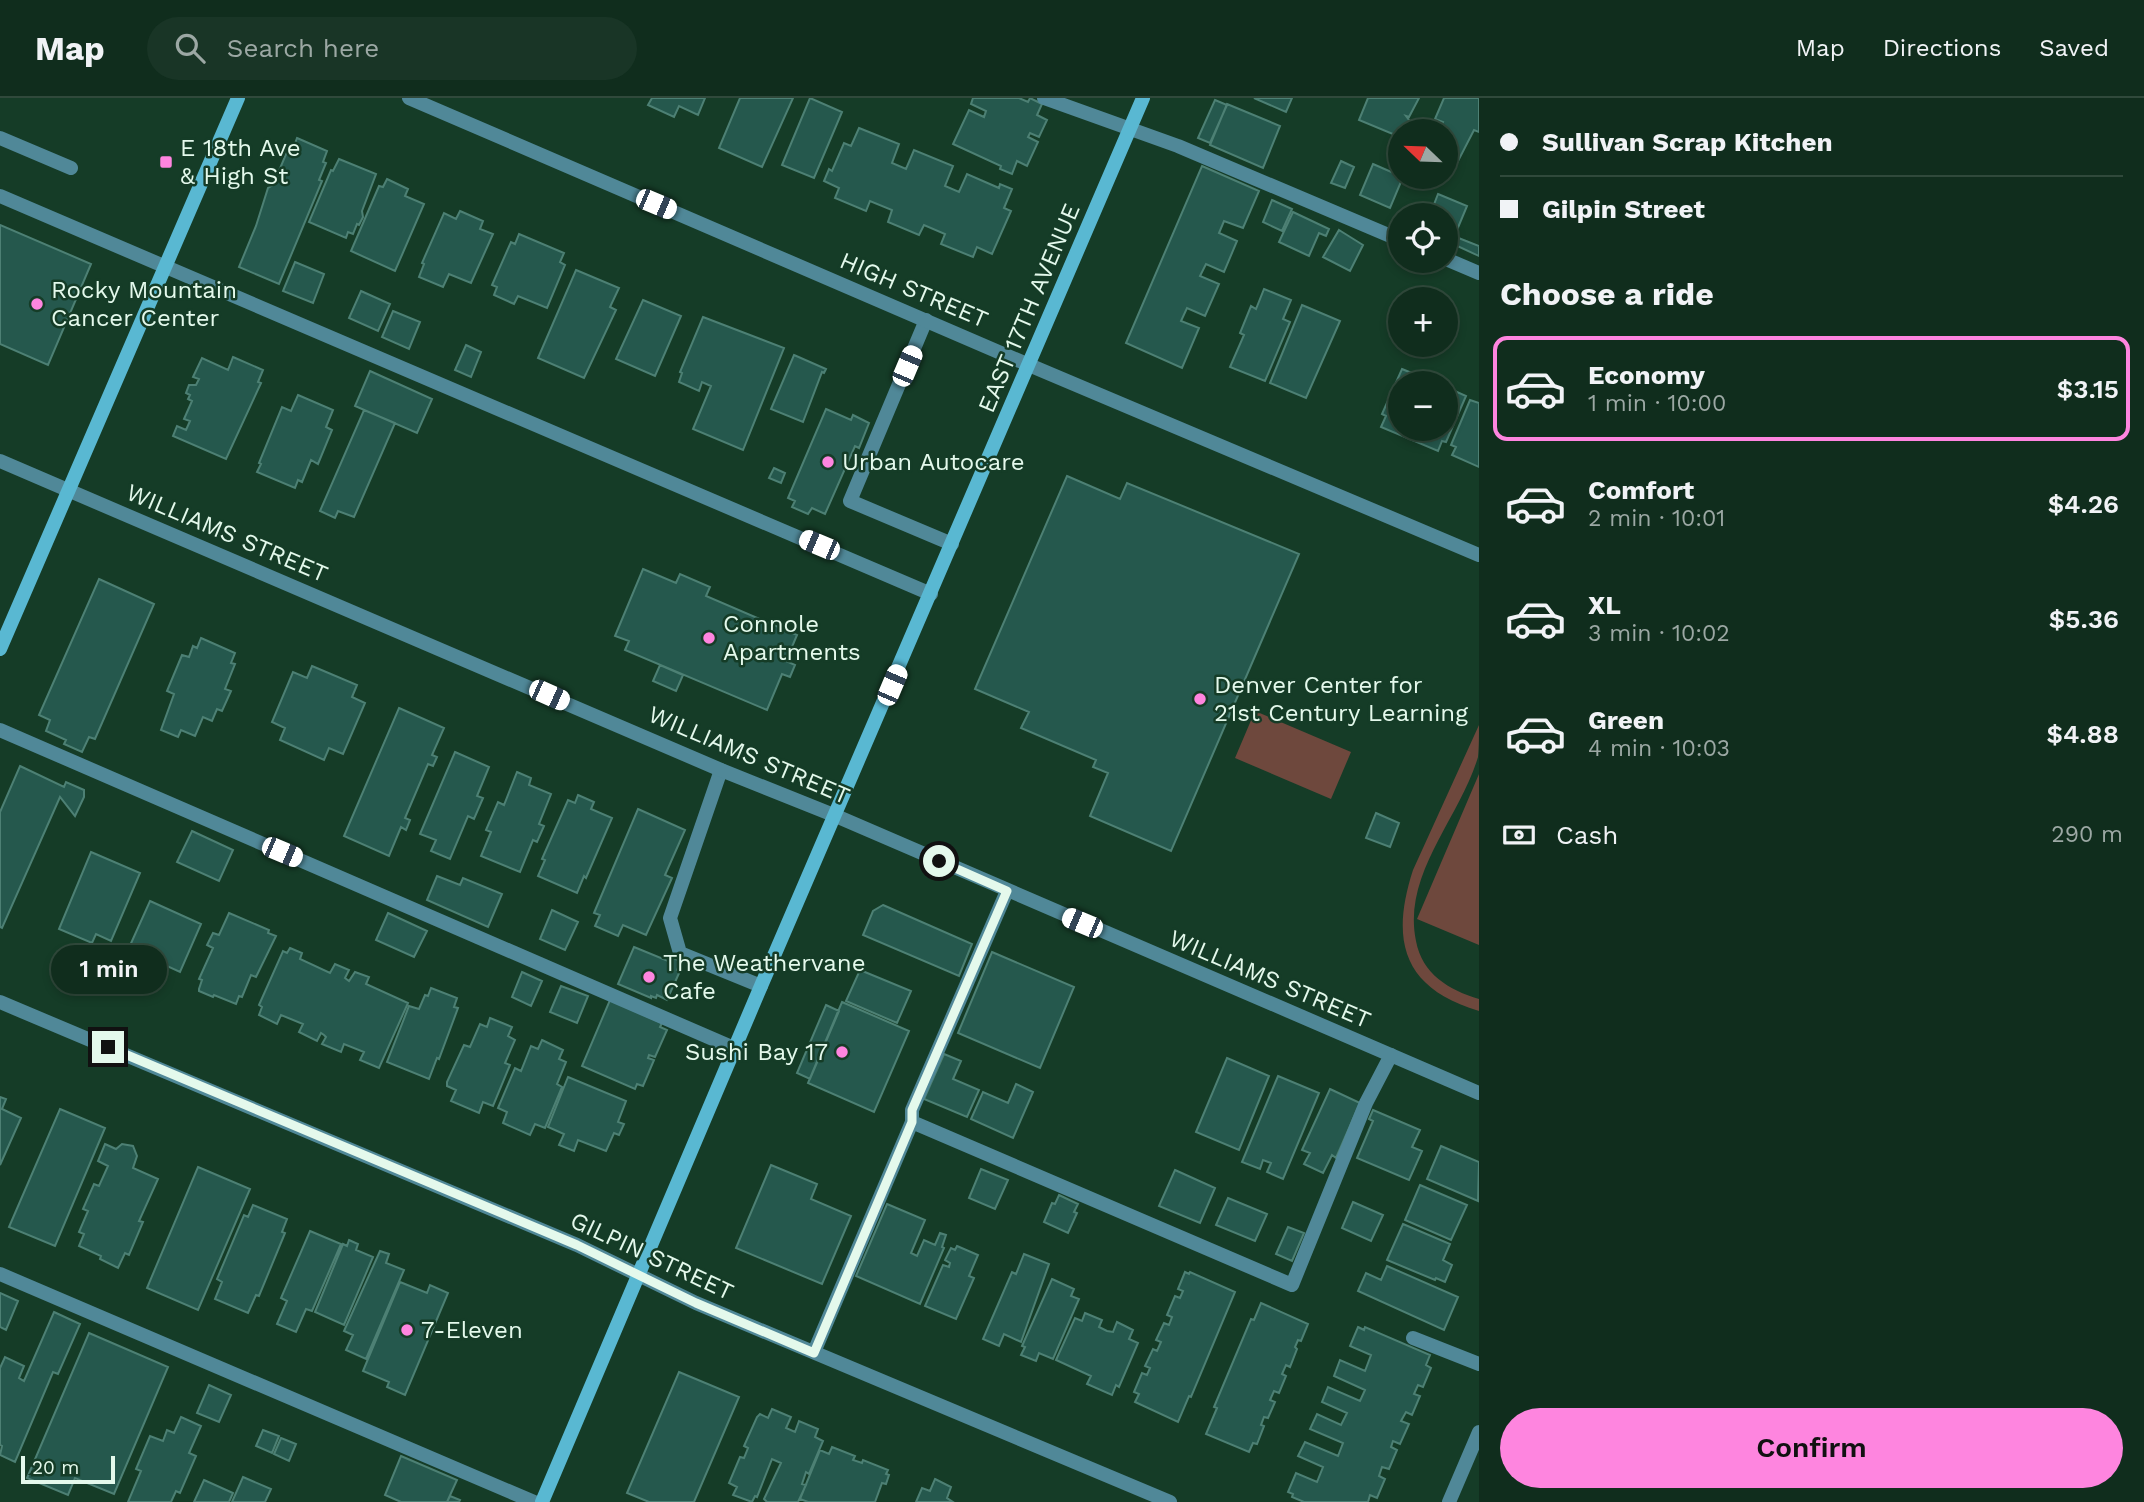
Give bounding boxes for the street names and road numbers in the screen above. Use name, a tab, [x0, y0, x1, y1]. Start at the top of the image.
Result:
street label: EAST 17TH AVENUE	[972, 199, 1086, 417]
street label: HIGH STREET	[836, 246, 992, 334]
street label: WILLIAMS STREET	[122, 478, 332, 588]
street label: WILLIAMS STREET	[644, 700, 854, 810]
street label: WILLIAMS STREET	[1165, 924, 1375, 1034]
street label: GILPIN STREET	[566, 1206, 738, 1306]

